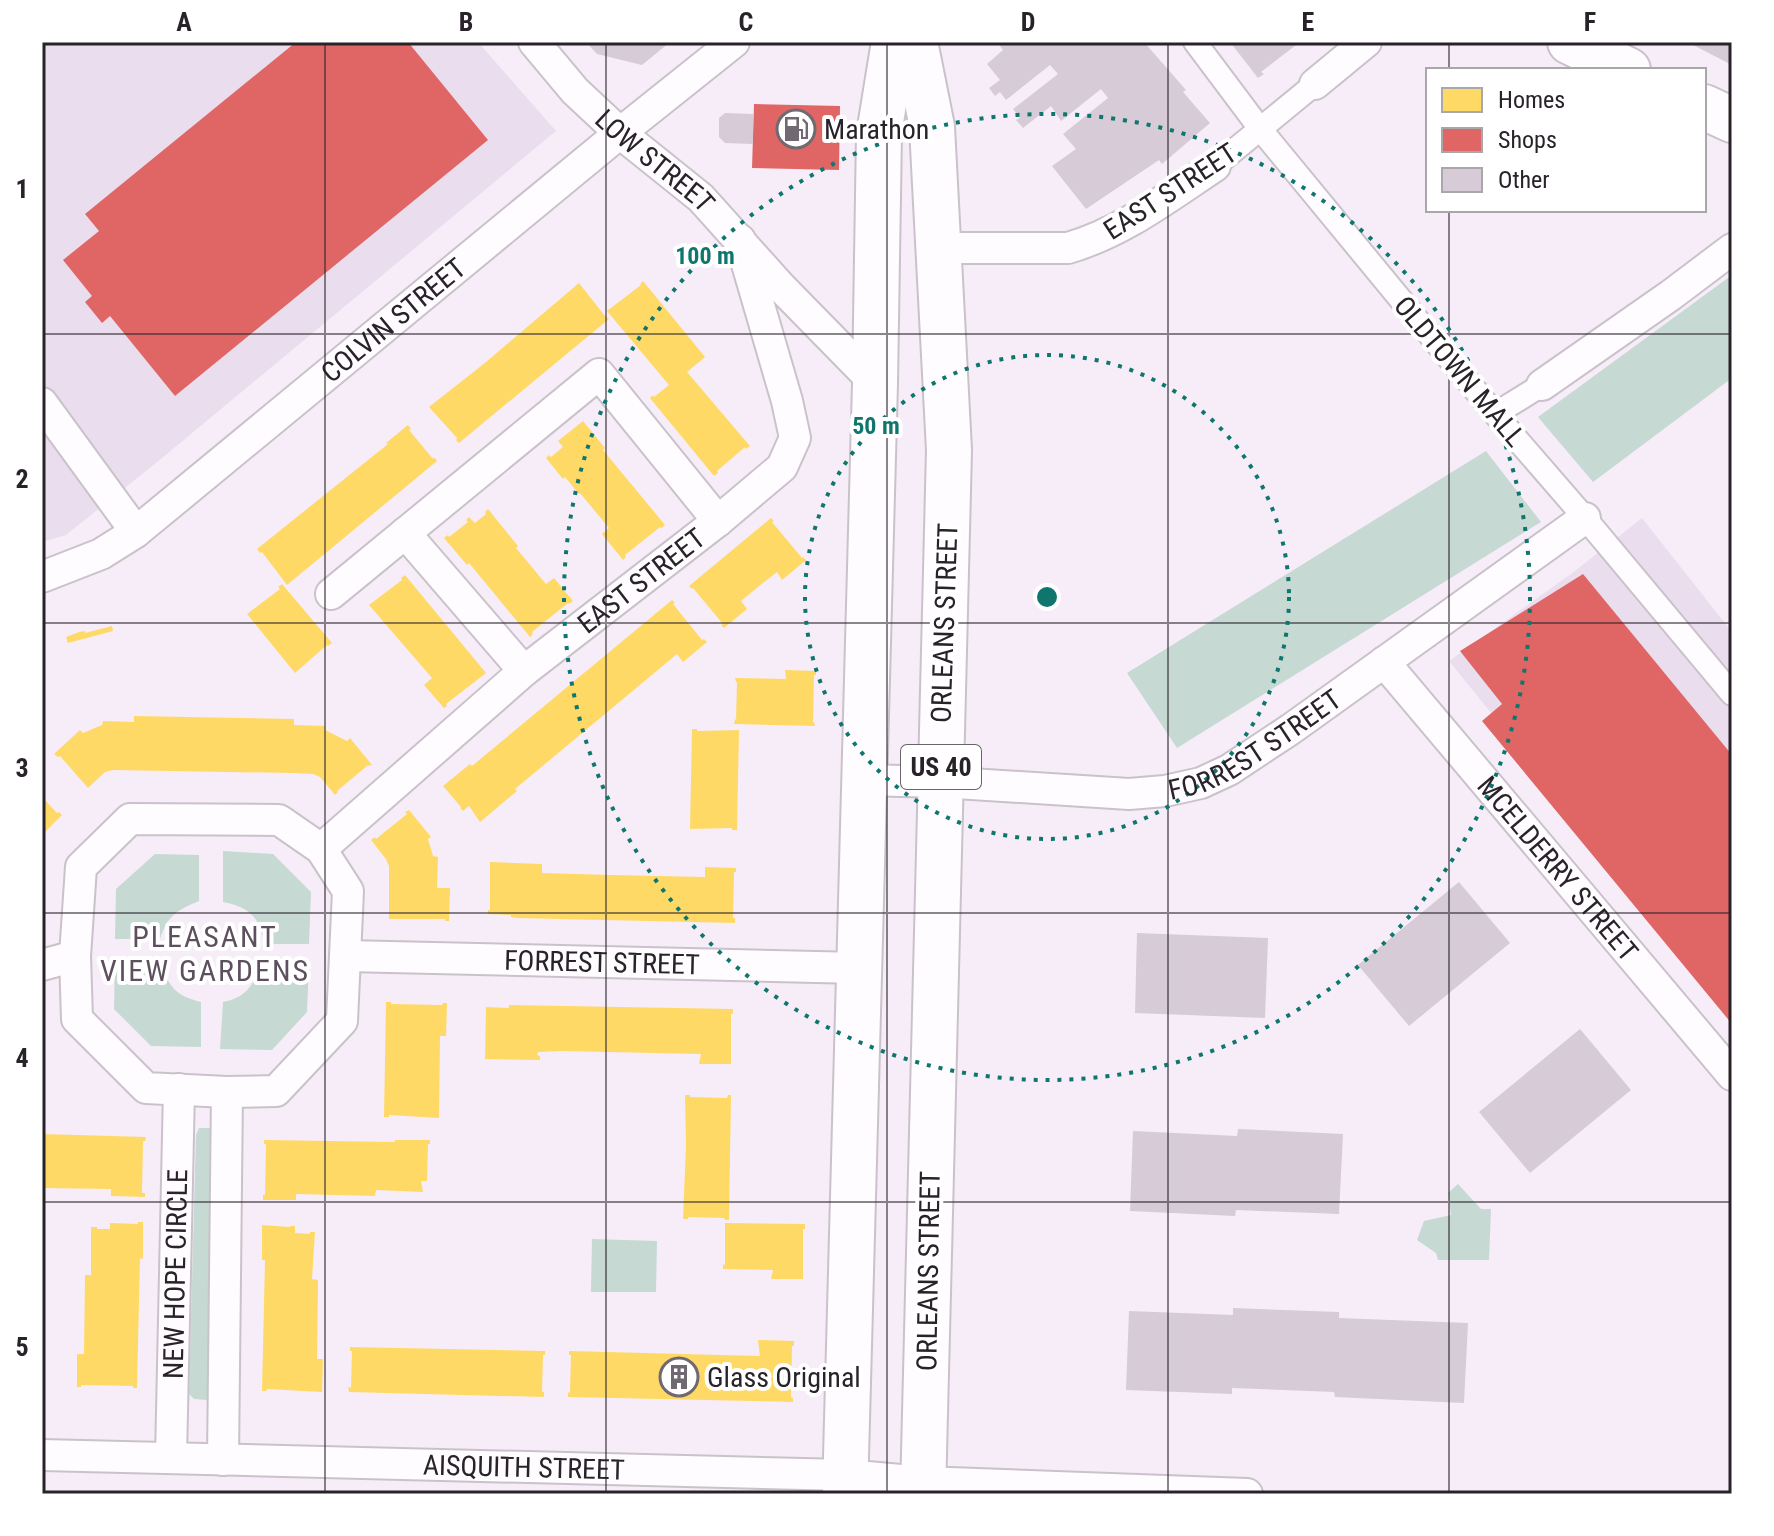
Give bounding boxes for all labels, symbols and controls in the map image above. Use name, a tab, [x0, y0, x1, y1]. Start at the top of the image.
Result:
text: A	[176, 7, 192, 37]
text: B	[459, 7, 473, 37]
text: C	[739, 7, 754, 37]
text: D	[1021, 7, 1035, 37]
text: E	[1302, 7, 1315, 37]
text: F	[1584, 7, 1596, 37]
legend	[1426, 68, 1706, 212]
text: Homes	[1498, 86, 1565, 114]
street label: LOW STREET	[588, 103, 721, 219]
fuel station icon: Marathon	[775, 108, 817, 150]
place label: Marathon	[824, 113, 929, 146]
text: Shops	[1498, 126, 1557, 154]
street label: EAST STREET	[1098, 136, 1243, 247]
text: Other	[1498, 166, 1550, 194]
text: 1	[15, 174, 29, 204]
text: 100 m	[675, 242, 735, 270]
street label: COLVIN STREET	[315, 251, 472, 389]
street label: OLDTOWN MALL	[1387, 289, 1532, 453]
text: 50 m	[852, 412, 900, 440]
text: 2	[15, 464, 29, 494]
street label: EAST STREET	[571, 521, 712, 640]
street label: ORLEANS STREET	[925, 522, 964, 724]
centre of rings	[1033, 583, 1061, 611]
street label: FORREST STREET	[1165, 683, 1347, 807]
road number: US 40	[901, 745, 981, 789]
text: 3	[15, 753, 29, 783]
street label: MCELDERRY STREET	[1471, 770, 1645, 968]
district label: PLEASANT VIEW GARDENS	[100, 919, 310, 988]
street label: FORREST STREET	[504, 944, 700, 981]
text: 4	[15, 1043, 29, 1073]
street label: NEW HOPE CIRCLE	[157, 1169, 194, 1379]
street label: ORLEANS STREET	[910, 1171, 947, 1371]
text: 5	[15, 1332, 29, 1362]
building icon: Glass Original	[658, 1356, 700, 1398]
place label: Glass Original	[707, 1361, 861, 1394]
street label: AISQUITH STREET	[422, 1448, 625, 1487]

